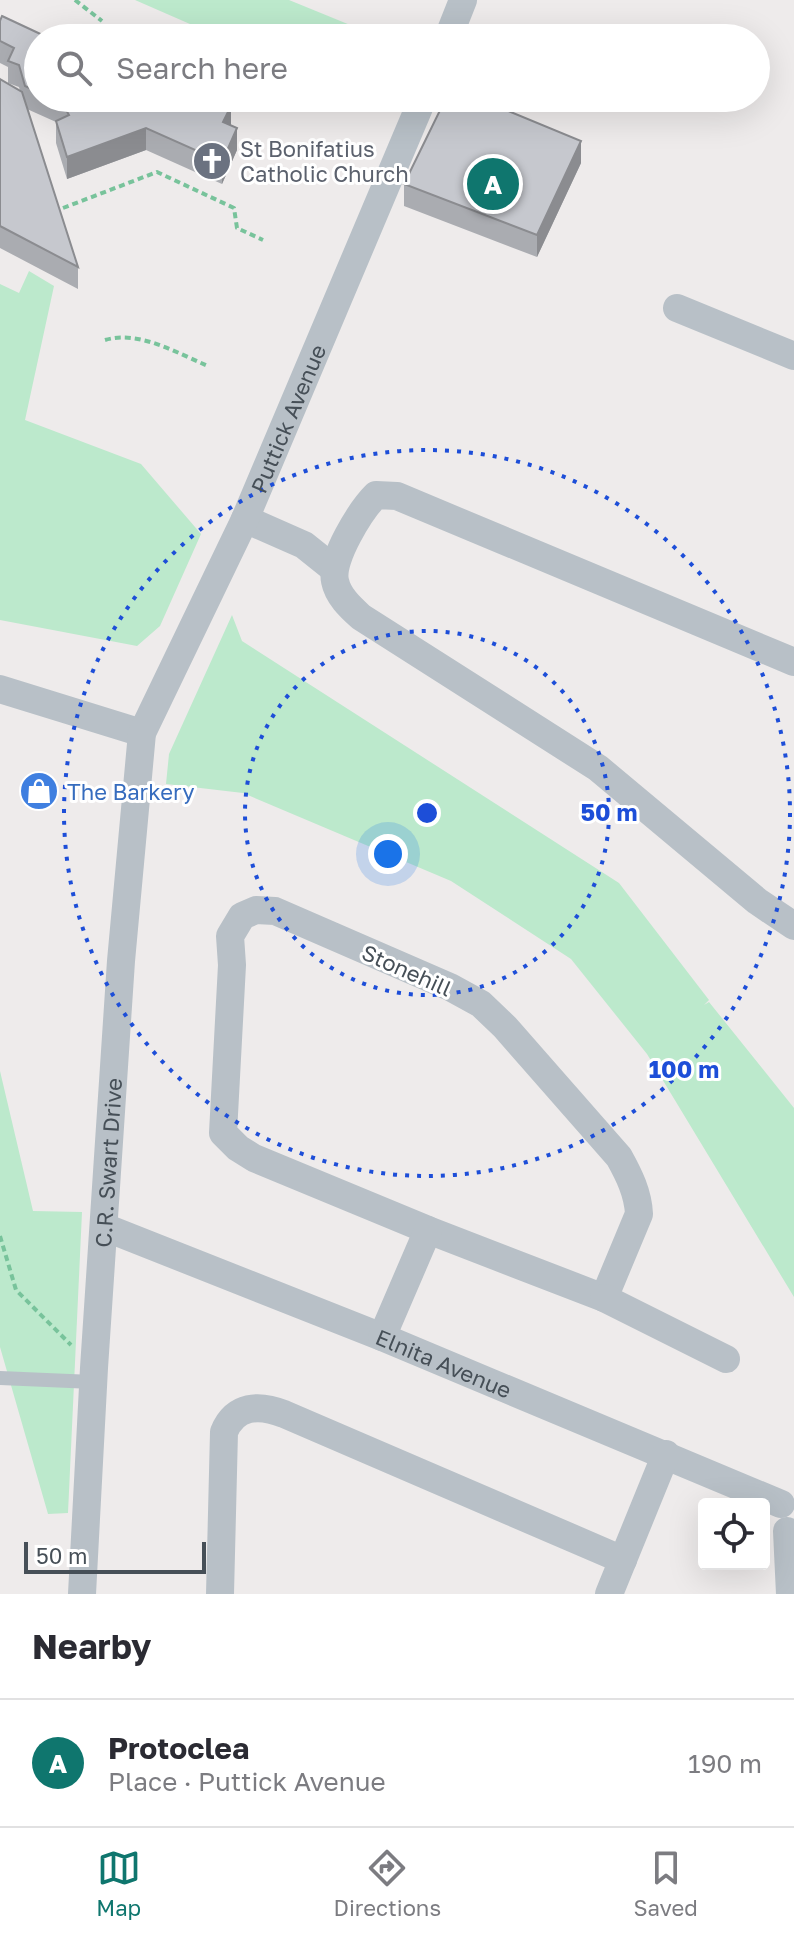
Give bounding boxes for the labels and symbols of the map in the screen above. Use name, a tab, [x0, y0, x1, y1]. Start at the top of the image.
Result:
place label: St Bonifatius Catholic Church	[240, 135, 409, 187]
church icon: St Bonifatius Catholic Church	[191, 140, 233, 182]
pin: A	[467, 154, 519, 214]
street label: Puttick Avenue	[244, 340, 331, 497]
shop icon: The Barkery	[18, 770, 60, 812]
place label: The Barkery	[67, 778, 195, 805]
text: 50 m	[580, 797, 638, 826]
centre of rings	[413, 799, 441, 827]
your location	[368, 834, 408, 874]
street label: Stonehill	[358, 938, 456, 1002]
text: 100 m	[649, 1054, 719, 1083]
street label: C.R. Swart Drive	[89, 1077, 127, 1248]
street label: Elnita Avenue	[372, 1323, 516, 1403]
scale bar	[24, 1538, 206, 1574]

